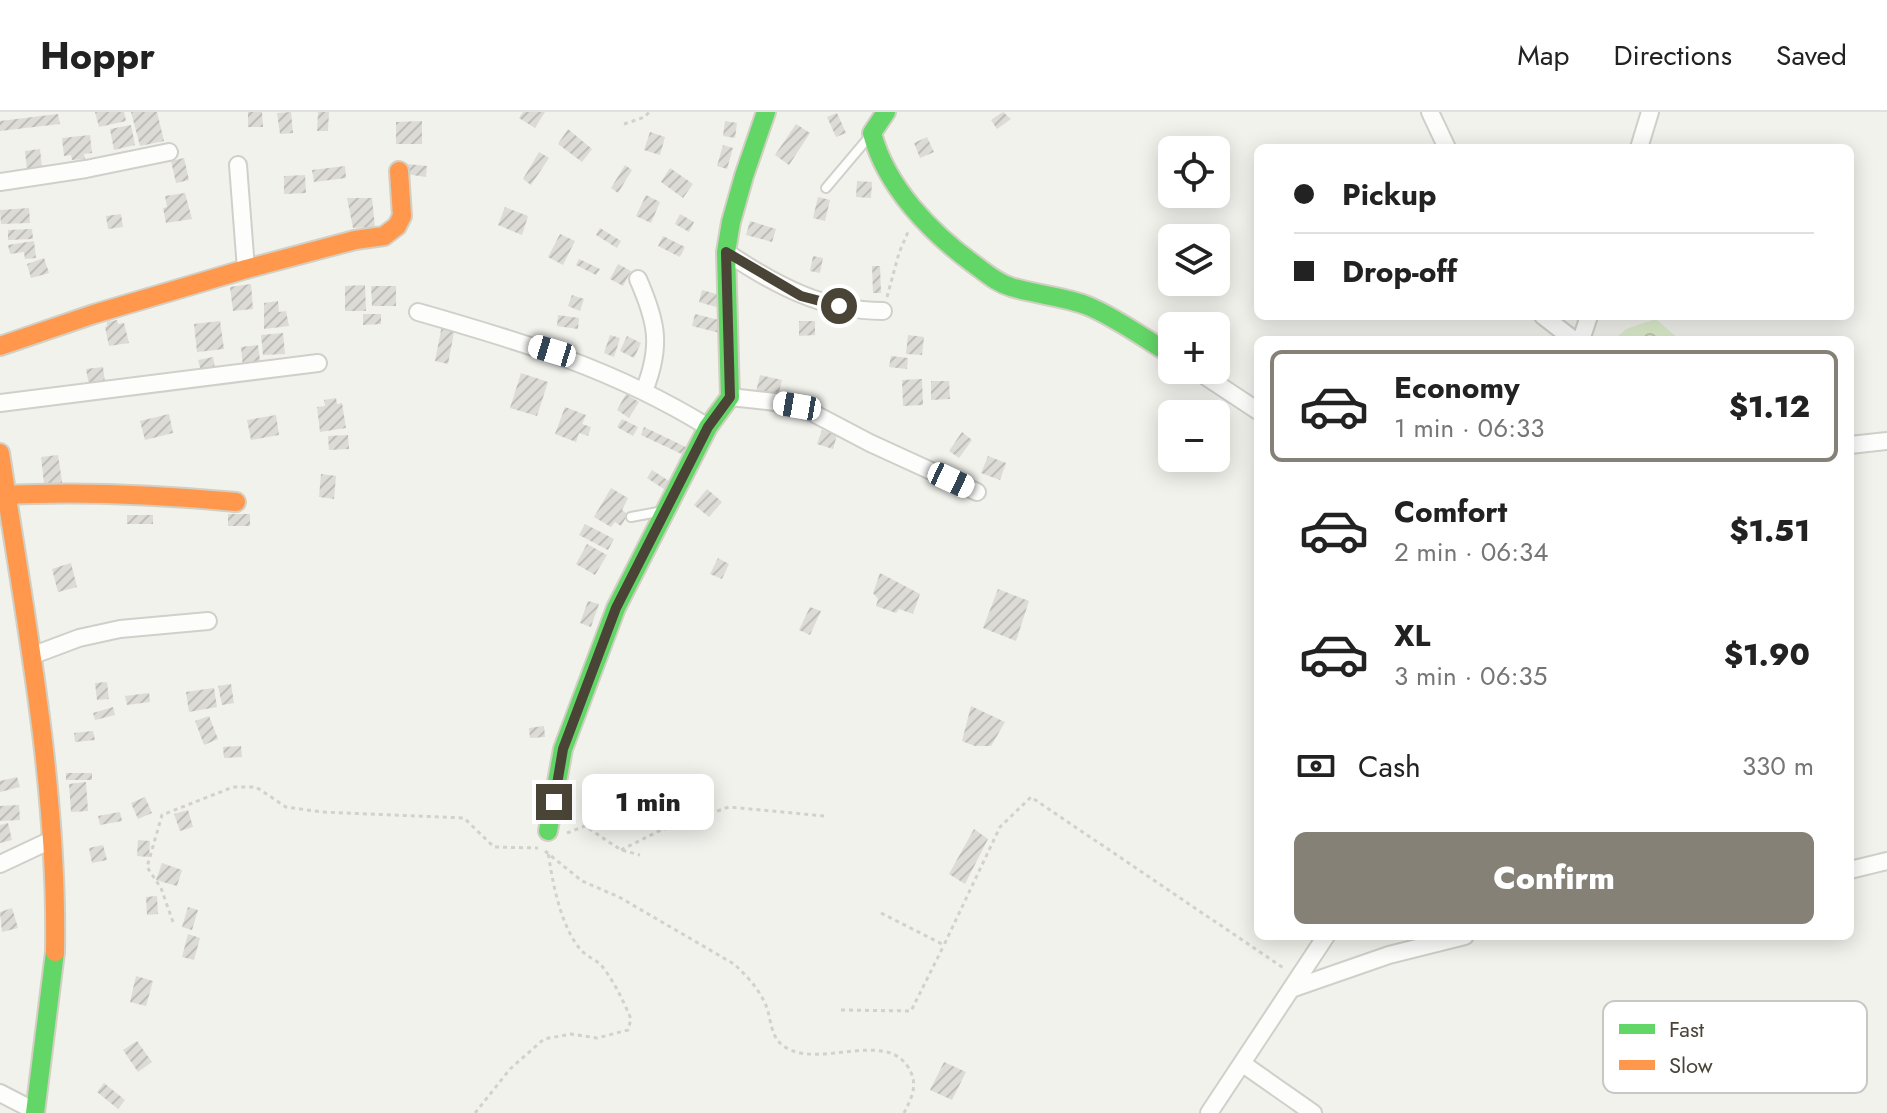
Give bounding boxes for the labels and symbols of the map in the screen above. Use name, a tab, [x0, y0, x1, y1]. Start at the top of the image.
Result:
route start	[821, 288, 857, 324]
car	[526, 333, 578, 369]
car	[771, 390, 823, 422]
car	[924, 459, 978, 501]
callout: 1 min	[582, 774, 714, 830]
route end	[536, 784, 572, 820]
legend	[1603, 1001, 1867, 1093]
text: Fast	[1669, 1013, 1705, 1045]
text: Slow	[1669, 1049, 1713, 1081]

